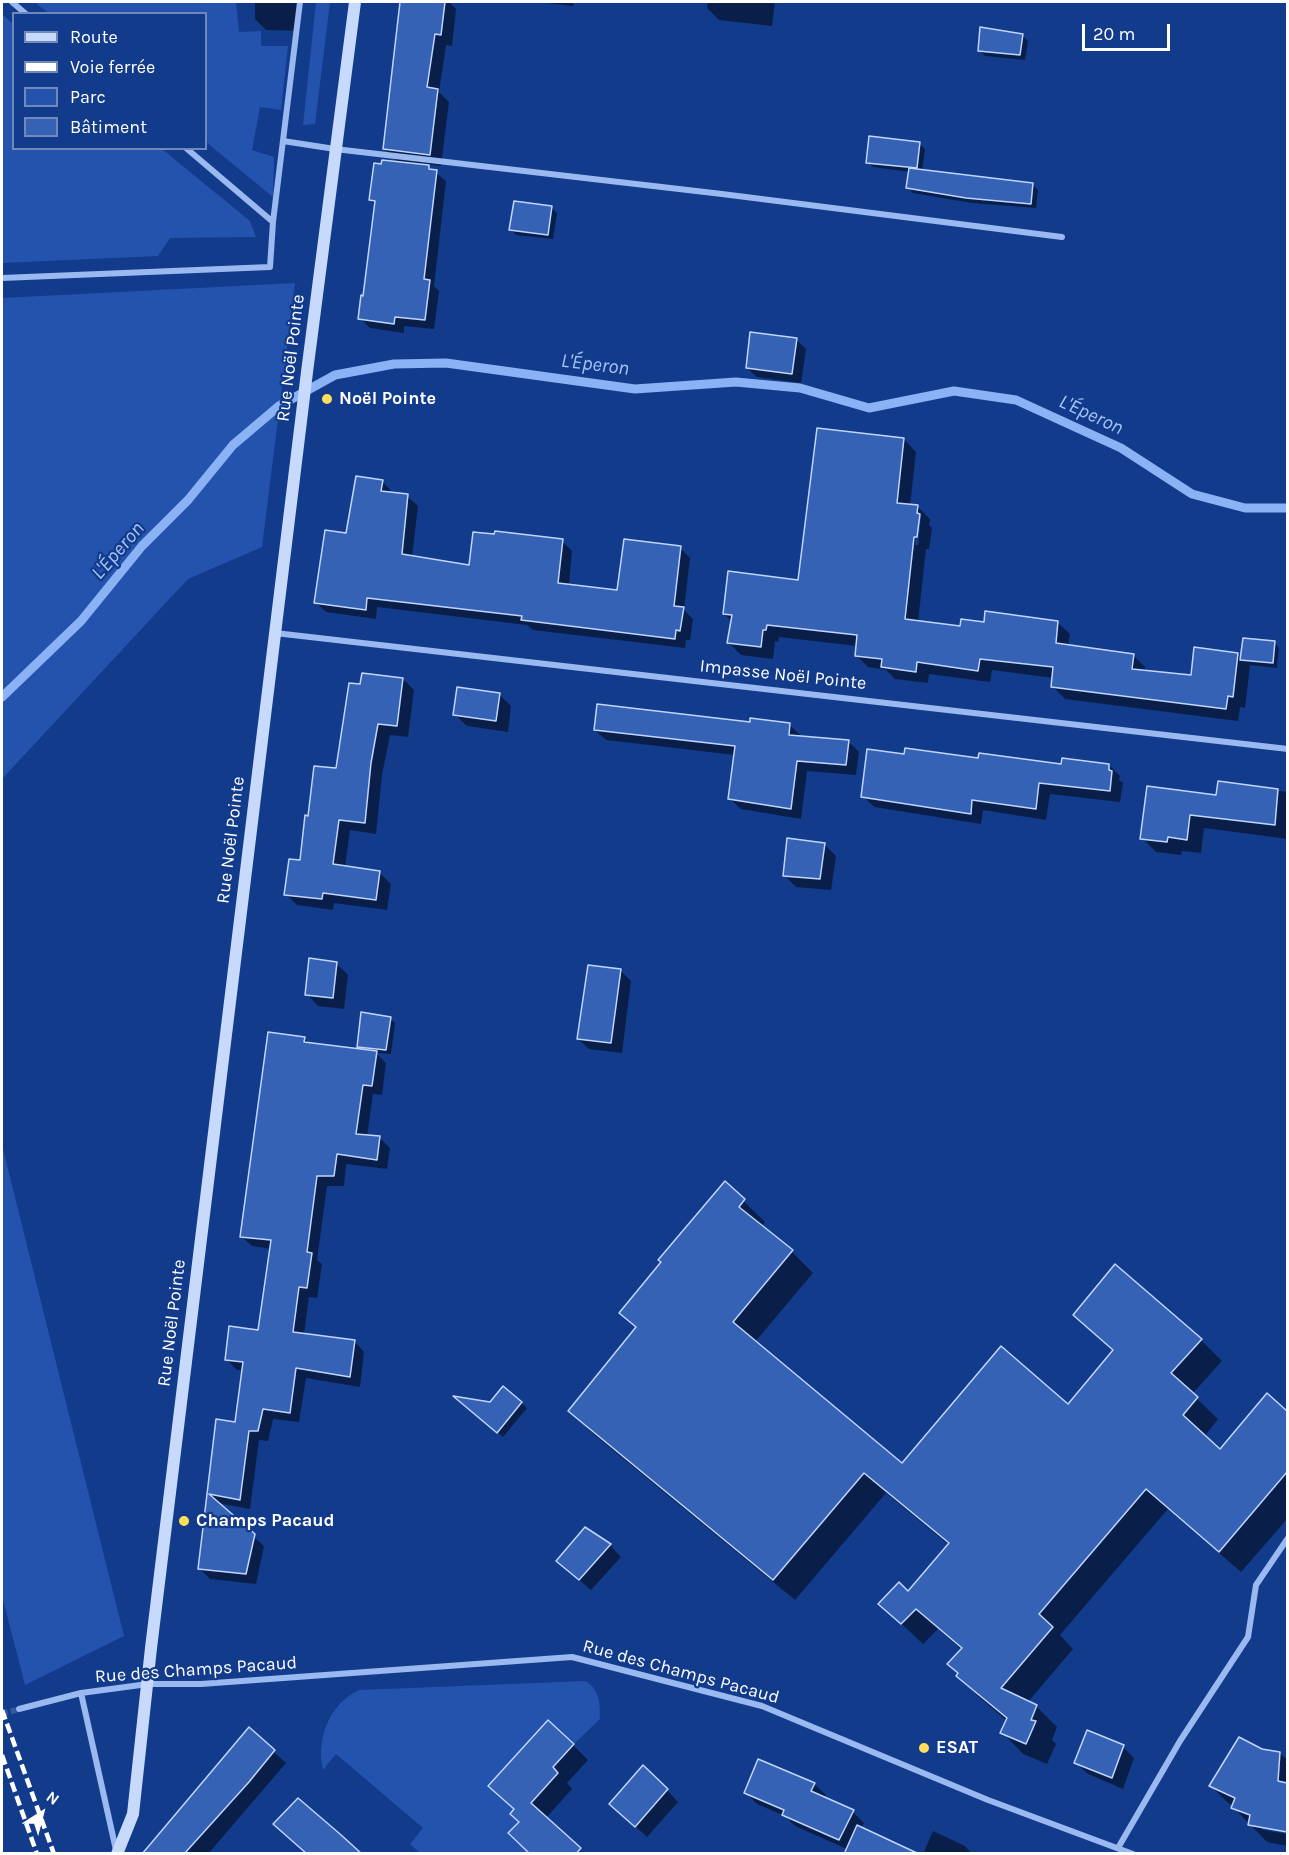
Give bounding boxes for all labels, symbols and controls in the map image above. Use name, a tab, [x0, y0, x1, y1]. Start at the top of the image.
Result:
legend	[12, 12, 207, 150]
scale bar	[1085, 12, 1174, 50]
text: 20 m	[1093, 23, 1135, 45]
text: Route	[70, 26, 118, 48]
text: Voie ferrée	[70, 56, 155, 78]
text: Parc	[70, 86, 106, 108]
text: Bâtiment	[70, 116, 147, 138]
street label: Rue Noël Pointe	[272, 293, 310, 423]
water label: L'Éperon	[560, 349, 630, 381]
place label: Noël Pointe	[339, 388, 436, 410]
water label: L'Éperon	[1055, 390, 1127, 440]
marker: Noël Pointe	[320, 392, 334, 406]
water label: L'Éperon	[86, 517, 150, 585]
street label: Impasse Noël Pointe	[699, 656, 867, 694]
street label: Rue Noël Pointe	[212, 775, 250, 905]
street label: Rue Noël Pointe	[153, 1258, 191, 1388]
place label: Champs Pacaud	[196, 1510, 335, 1532]
marker: Champs Pacaud	[177, 1514, 191, 1528]
street label: Rue des Champs Pacaud	[580, 1635, 782, 1709]
street label: Rue des Champs Pacaud	[94, 1652, 298, 1688]
place label: ESAT	[936, 1737, 978, 1759]
marker: ESAT	[917, 1741, 931, 1755]
north arrow	[12, 1783, 72, 1843]
text: N	[43, 1787, 63, 1809]

